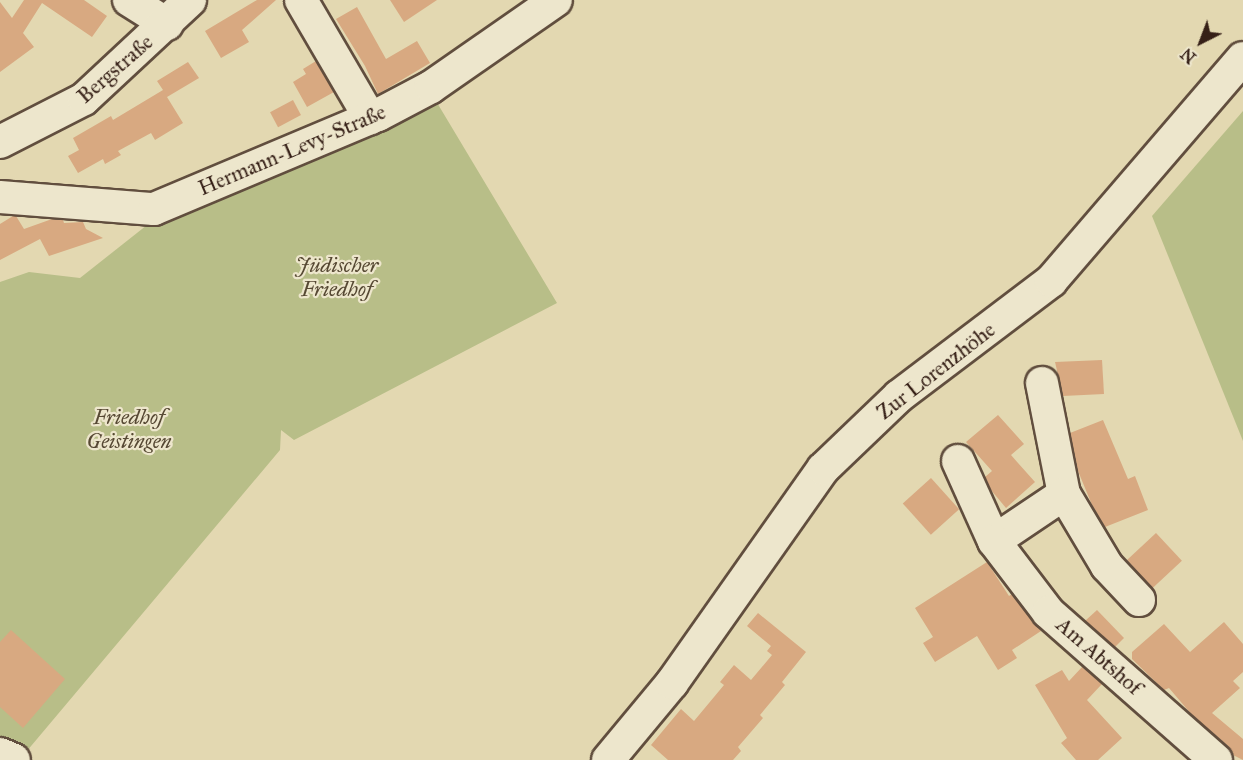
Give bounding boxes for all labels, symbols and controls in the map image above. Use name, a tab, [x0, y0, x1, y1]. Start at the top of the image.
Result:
north arrow	[1171, 12, 1231, 72]
street label: Bergstraße	[72, 29, 158, 109]
text: N	[1177, 44, 1200, 67]
street label: Hermann-Levy-Straße	[195, 99, 389, 201]
park label: Jüdischer Friedhof	[296, 252, 378, 302]
street label: Zur Lorenzhöhe	[872, 317, 1000, 425]
park label: Friedhof Geistingen	[87, 404, 171, 454]
street label: Am Abtshof	[1051, 612, 1147, 700]

